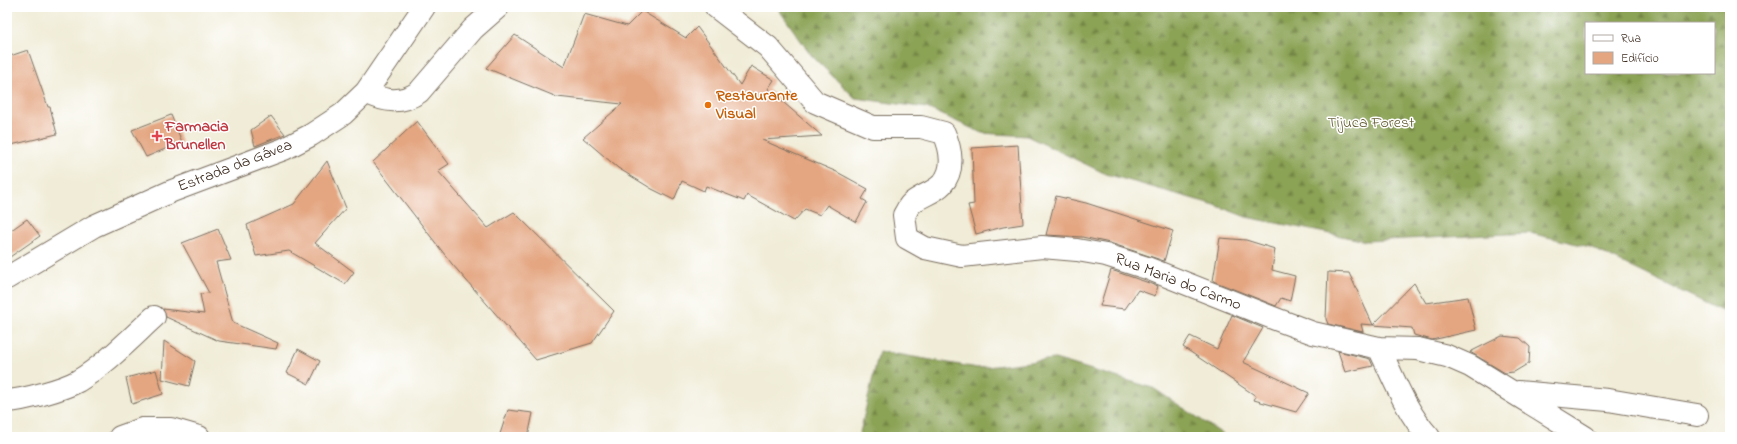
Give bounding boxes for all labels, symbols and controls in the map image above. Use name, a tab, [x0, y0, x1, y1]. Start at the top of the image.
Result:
legend	[1585, 22, 1715, 74]
text: Rua	[1621, 30, 1641, 48]
text: Edifício	[1621, 50, 1659, 68]
place label: Restaurante Visual	[715, 84, 798, 126]
marker: Restaurante Visual	[703, 100, 713, 110]
park label: Tijuca Forest	[1328, 111, 1415, 135]
place label: Farmacia Brunellen	[164, 115, 229, 157]
marker: Farmacia Brunellen	[152, 131, 162, 141]
street label: Estrada da Gávea	[174, 133, 296, 199]
street label: Rua Maria do Carmo	[1111, 247, 1245, 317]

